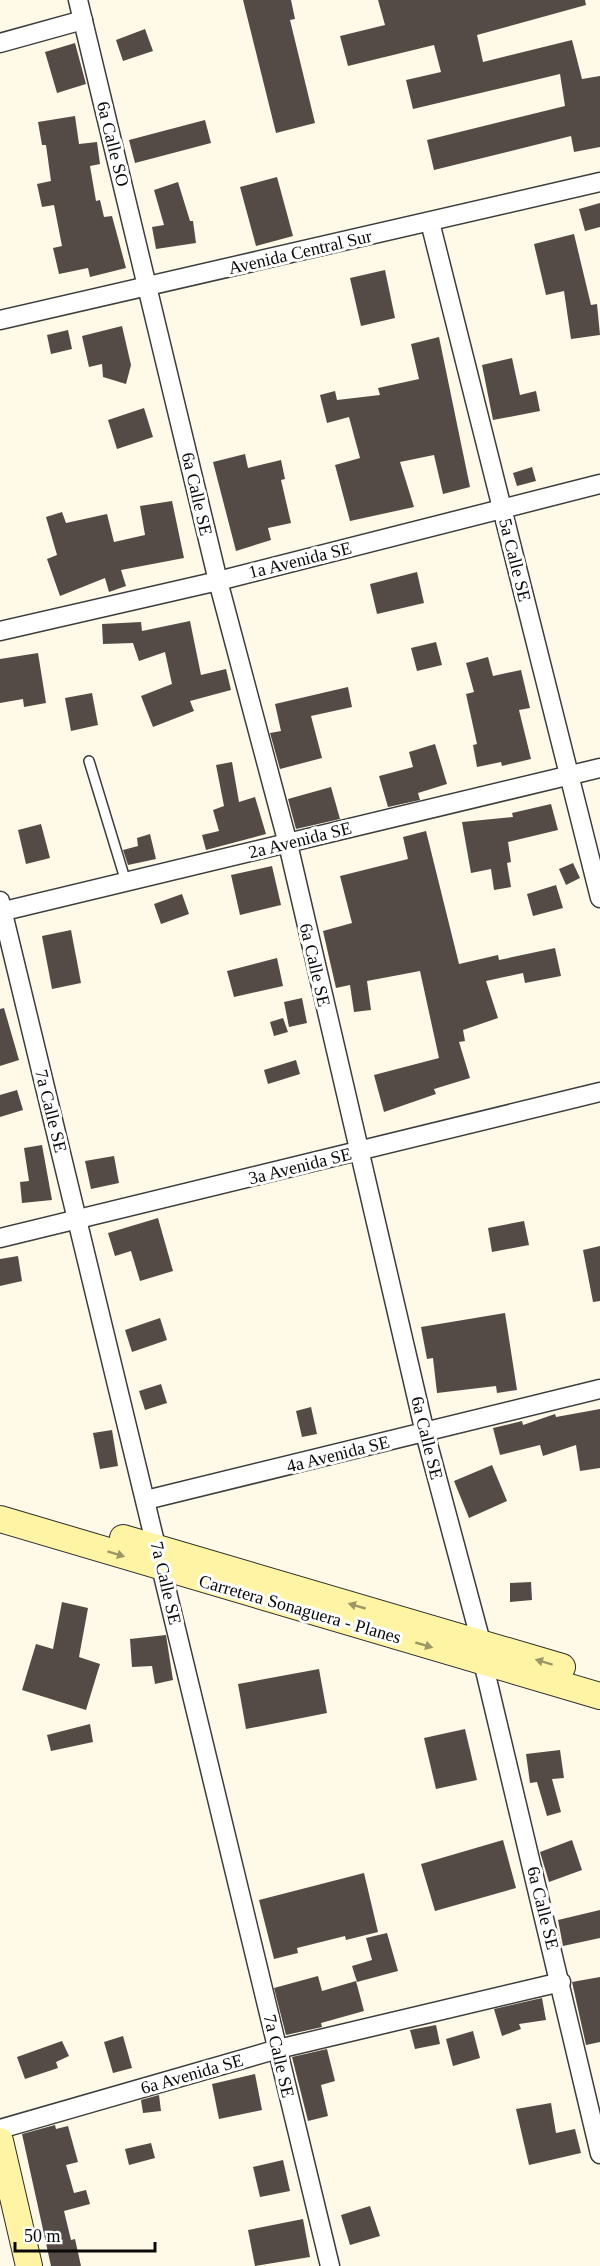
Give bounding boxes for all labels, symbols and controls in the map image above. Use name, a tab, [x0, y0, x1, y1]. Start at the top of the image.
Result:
street label: 6a Calle SO	[93, 99, 133, 189]
street label: Avenida Central Sur	[226, 226, 374, 278]
street label: 6a Calle SE	[178, 450, 216, 538]
street label: 5a Calle SE	[495, 516, 535, 604]
street label: 1a Avenida SE	[246, 538, 354, 582]
street label: 2a Avenida SE	[246, 818, 354, 862]
street label: 6a Calle SE	[296, 921, 334, 1009]
street label: 7a Calle SE	[31, 1067, 71, 1155]
street label: 3a Avenida SE	[246, 1144, 354, 1188]
street label: 6a Calle SE	[407, 1394, 447, 1482]
street label: 4a Avenida SE	[284, 1432, 392, 1476]
street label: 7a Calle SE	[147, 1539, 185, 1627]
one-way arrow	[107, 1550, 125, 1559]
street label: Carretera Sonaguera - Planes	[197, 1571, 403, 1647]
one-way arrow	[348, 1601, 366, 1610]
one-way arrow	[415, 1641, 433, 1650]
one-way arrow	[535, 1656, 553, 1666]
street label: 6a Calle SE	[523, 1864, 563, 1952]
street label: 7a Calle SE	[260, 2012, 298, 2100]
street label: 6a Avenida SE	[138, 2050, 246, 2098]
scale bar	[15, 2215, 154, 2253]
text: 50 m	[24, 2226, 61, 2246]

